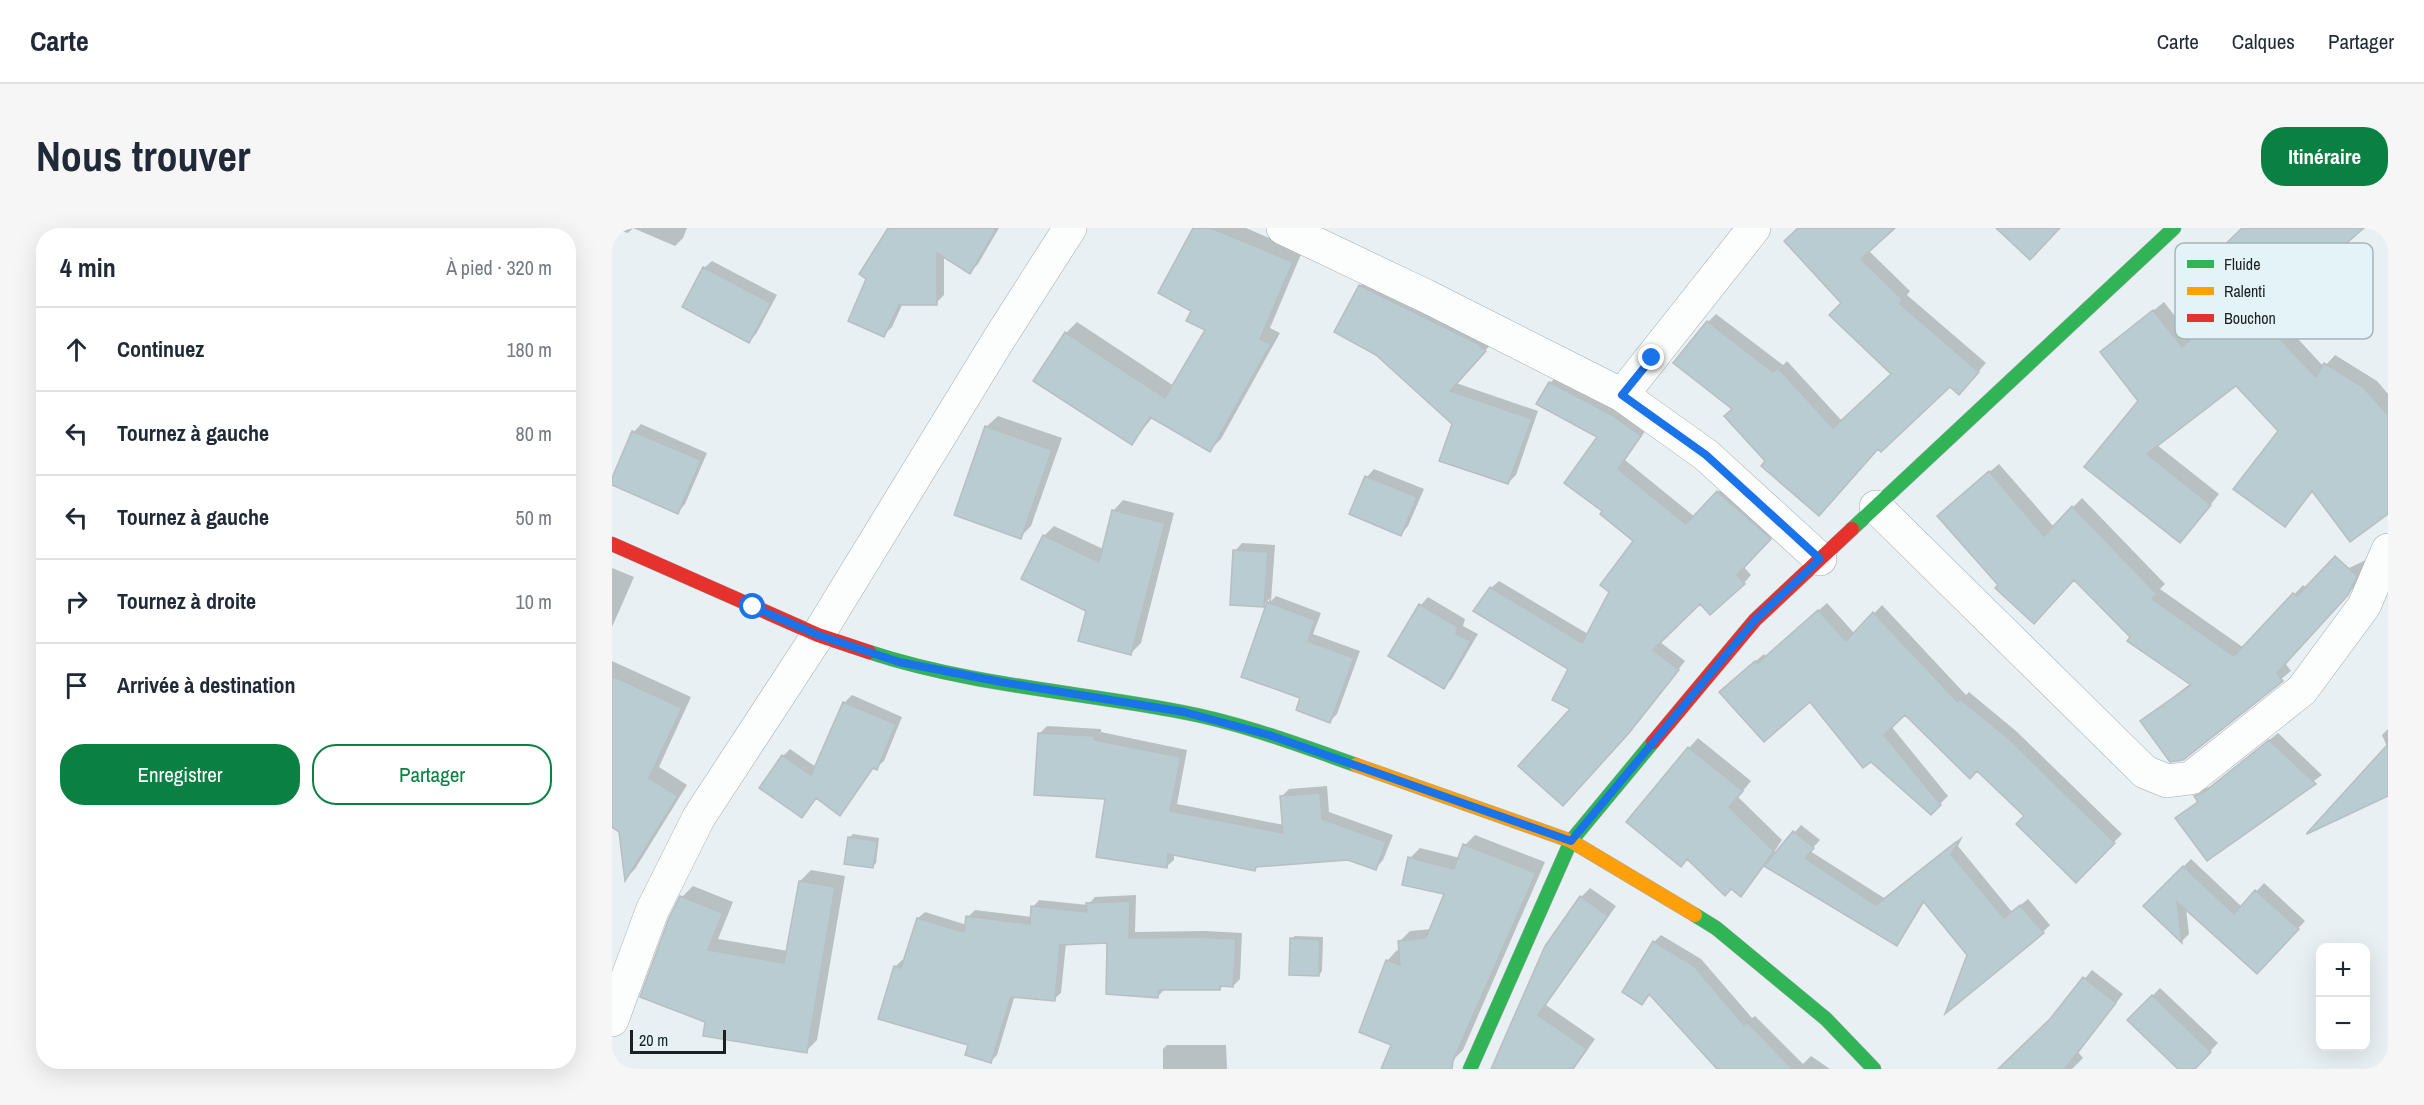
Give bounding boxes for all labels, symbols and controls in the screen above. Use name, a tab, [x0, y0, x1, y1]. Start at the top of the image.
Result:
text: Carte	[30, 22, 89, 60]
text: Carte	[2157, 27, 2199, 56]
text: Calques	[2232, 27, 2295, 56]
text: Partager	[2328, 27, 2394, 56]
button: Itinéraire	[2261, 127, 2388, 186]
text: Nous trouver	[36, 128, 250, 184]
legend	[2175, 243, 2373, 339]
text: 4 min	[60, 250, 116, 285]
text: Fluide	[2224, 253, 2260, 275]
text: À pied · 320 m	[446, 254, 552, 281]
text: Ralenti	[2224, 280, 2266, 302]
text: Bouchon	[2224, 307, 2276, 329]
icon: ahead	[60, 333, 93, 366]
text: Continuez	[117, 334, 204, 364]
text: 180 m	[506, 336, 552, 363]
route end	[1638, 344, 1664, 370]
icon: left	[60, 417, 93, 450]
text: Tournez à gauche	[117, 418, 269, 448]
text: 80 m	[516, 420, 552, 447]
icon: left	[60, 501, 93, 534]
text: Tournez à gauche	[117, 502, 269, 532]
text: 50 m	[516, 504, 552, 531]
icon: right	[60, 585, 93, 618]
text: Tournez à droite	[117, 586, 256, 616]
text: 10 m	[516, 588, 552, 615]
route start	[739, 593, 765, 619]
icon: arrive	[60, 669, 93, 702]
text: Arrivée à destination	[117, 670, 295, 700]
button: Enregistrer	[60, 744, 300, 805]
button: Partager	[312, 744, 552, 805]
map controls	[2316, 943, 2370, 1051]
button: +	[2316, 943, 2370, 997]
button: −	[2316, 997, 2370, 1051]
scale bar	[630, 1027, 726, 1054]
text: 20 m	[639, 1029, 668, 1051]

